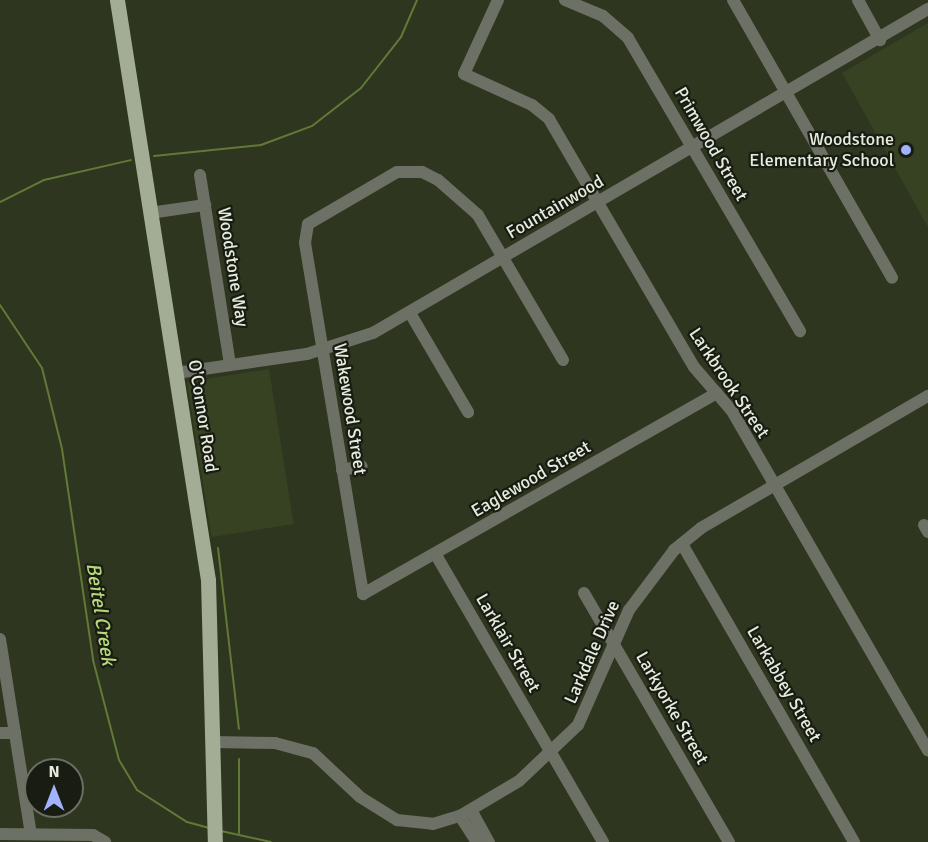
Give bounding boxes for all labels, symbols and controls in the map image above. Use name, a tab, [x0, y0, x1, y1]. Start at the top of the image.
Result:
street label: Primwood Street	[670, 83, 752, 205]
place label: Woodstone Elementary School	[749, 129, 894, 172]
marker: Woodstone Elementary School	[899, 143, 913, 157]
street label: Fountainwood	[502, 170, 608, 244]
street label: Woodstone Way	[213, 206, 253, 328]
street label: Larkbrook Street	[684, 324, 774, 442]
street label: Wakewood Street	[329, 342, 371, 476]
street label: O'Connor Road	[183, 358, 223, 474]
street label: Eaglewood Street	[467, 436, 595, 522]
water label: Beitel Creek	[81, 561, 121, 667]
street label: Larklair Street	[471, 590, 545, 696]
street label: Larkdale Drive	[560, 597, 624, 707]
street label: Larkabbey Street	[742, 622, 826, 746]
street label: Larkyorke Street	[631, 648, 713, 768]
north arrow	[24, 758, 84, 818]
text: N	[48, 762, 60, 782]

